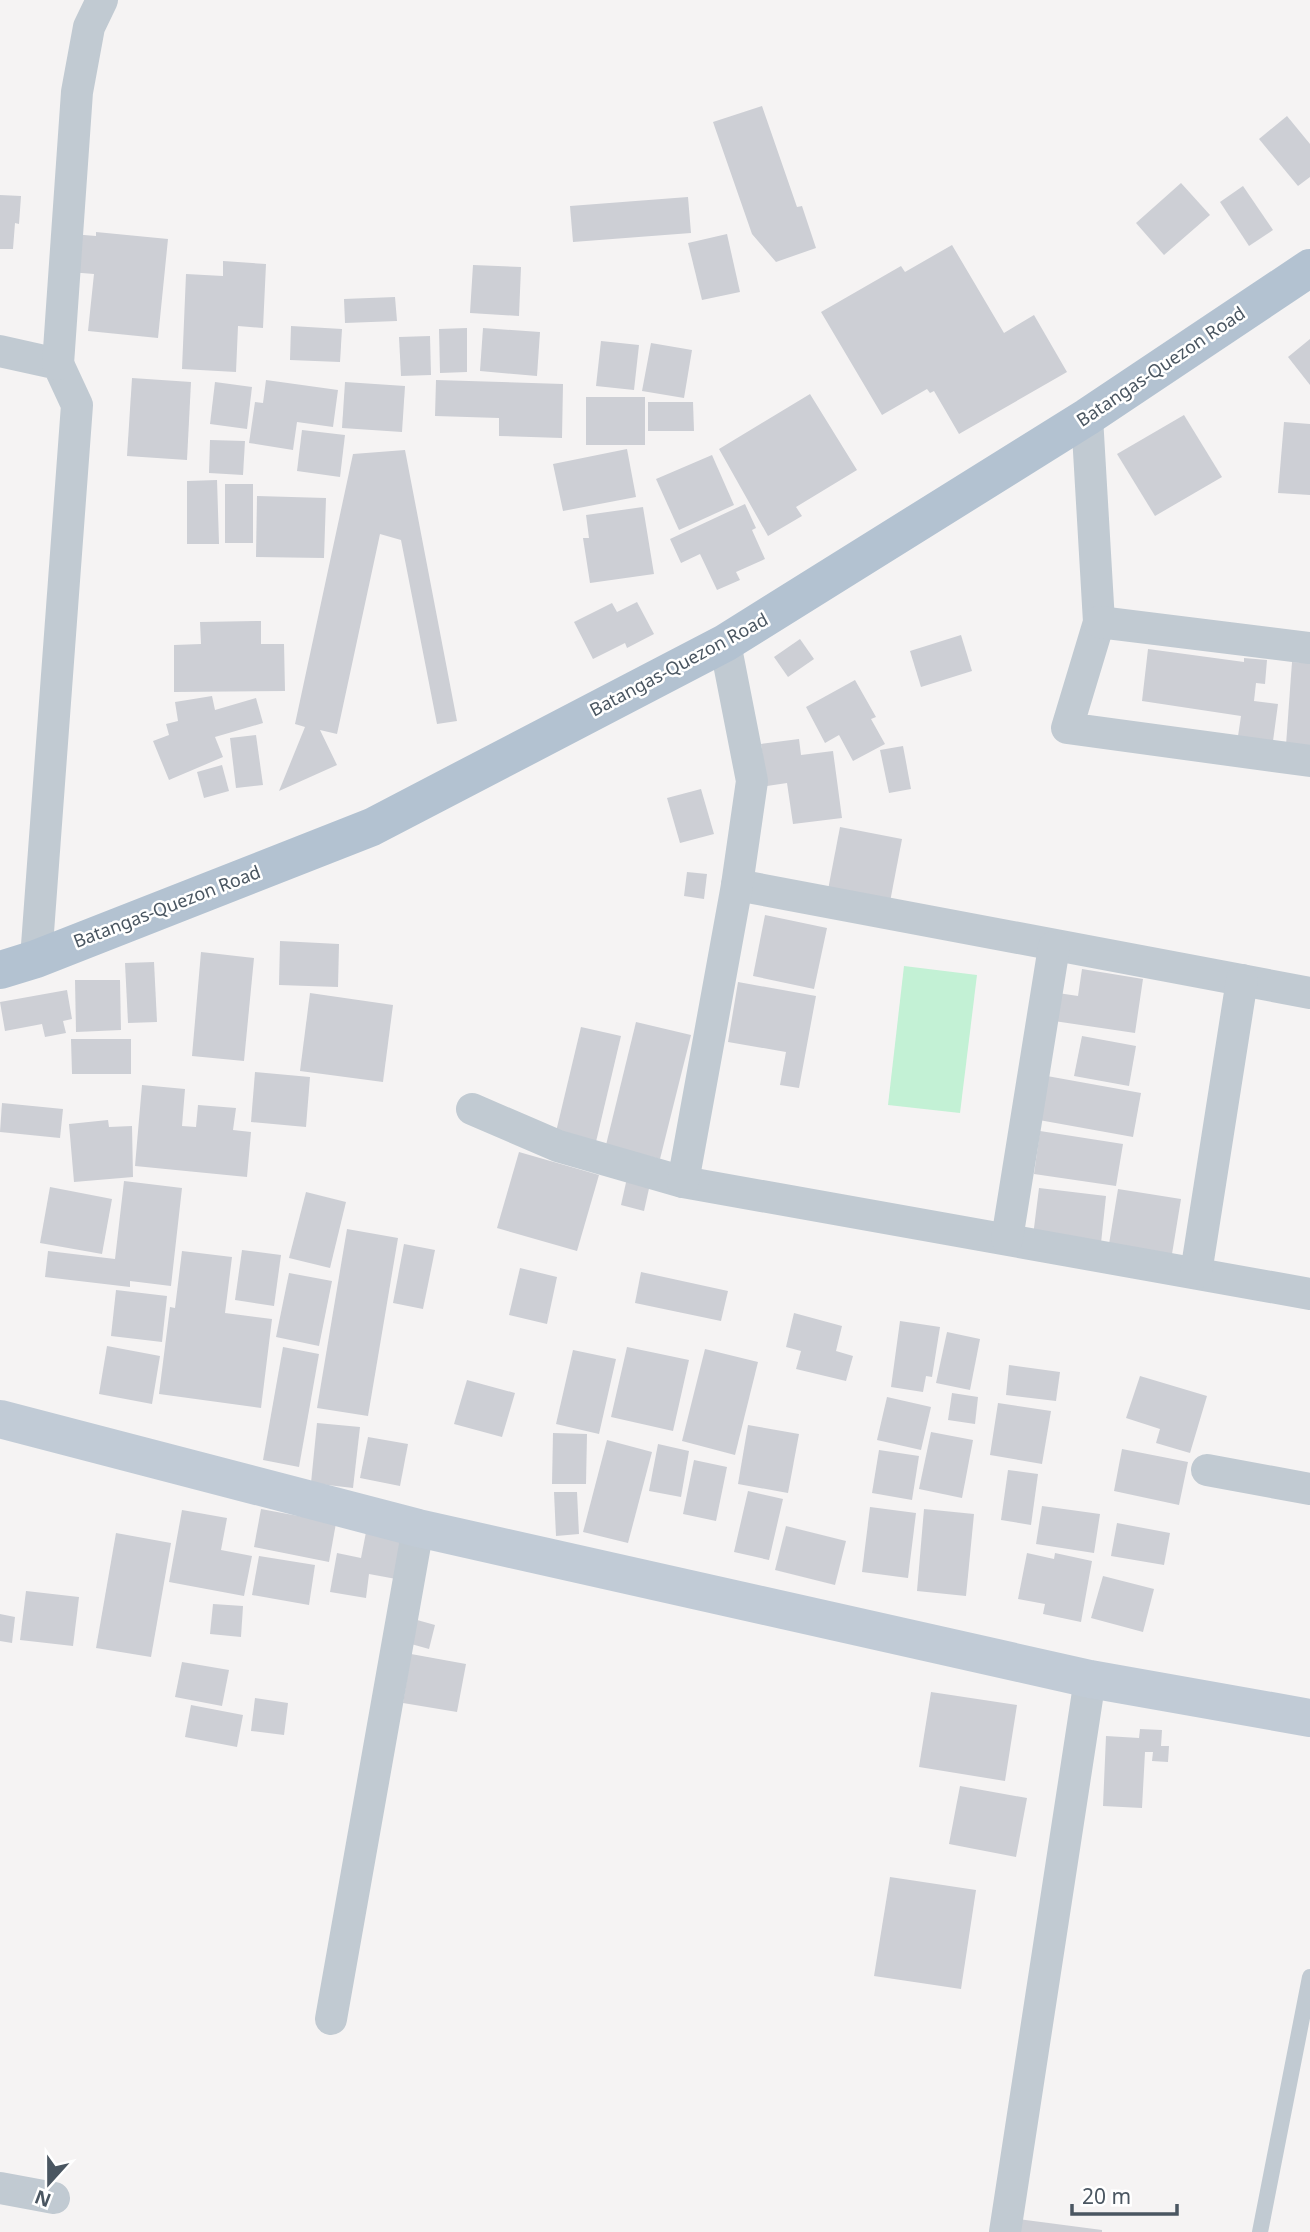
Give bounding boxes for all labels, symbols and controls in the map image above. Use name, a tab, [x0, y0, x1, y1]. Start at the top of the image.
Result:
street label: Batangas-Quezon Road	[1071, 301, 1250, 432]
street label: Batangas-Quezon Road	[585, 607, 772, 721]
street label: Batangas-Quezon Road	[70, 859, 264, 953]
north arrow	[14, 2148, 84, 2218]
scale bar	[1072, 2172, 1177, 2216]
text: 20 m	[1082, 2182, 1131, 2210]
text: N	[31, 2184, 55, 2214]

